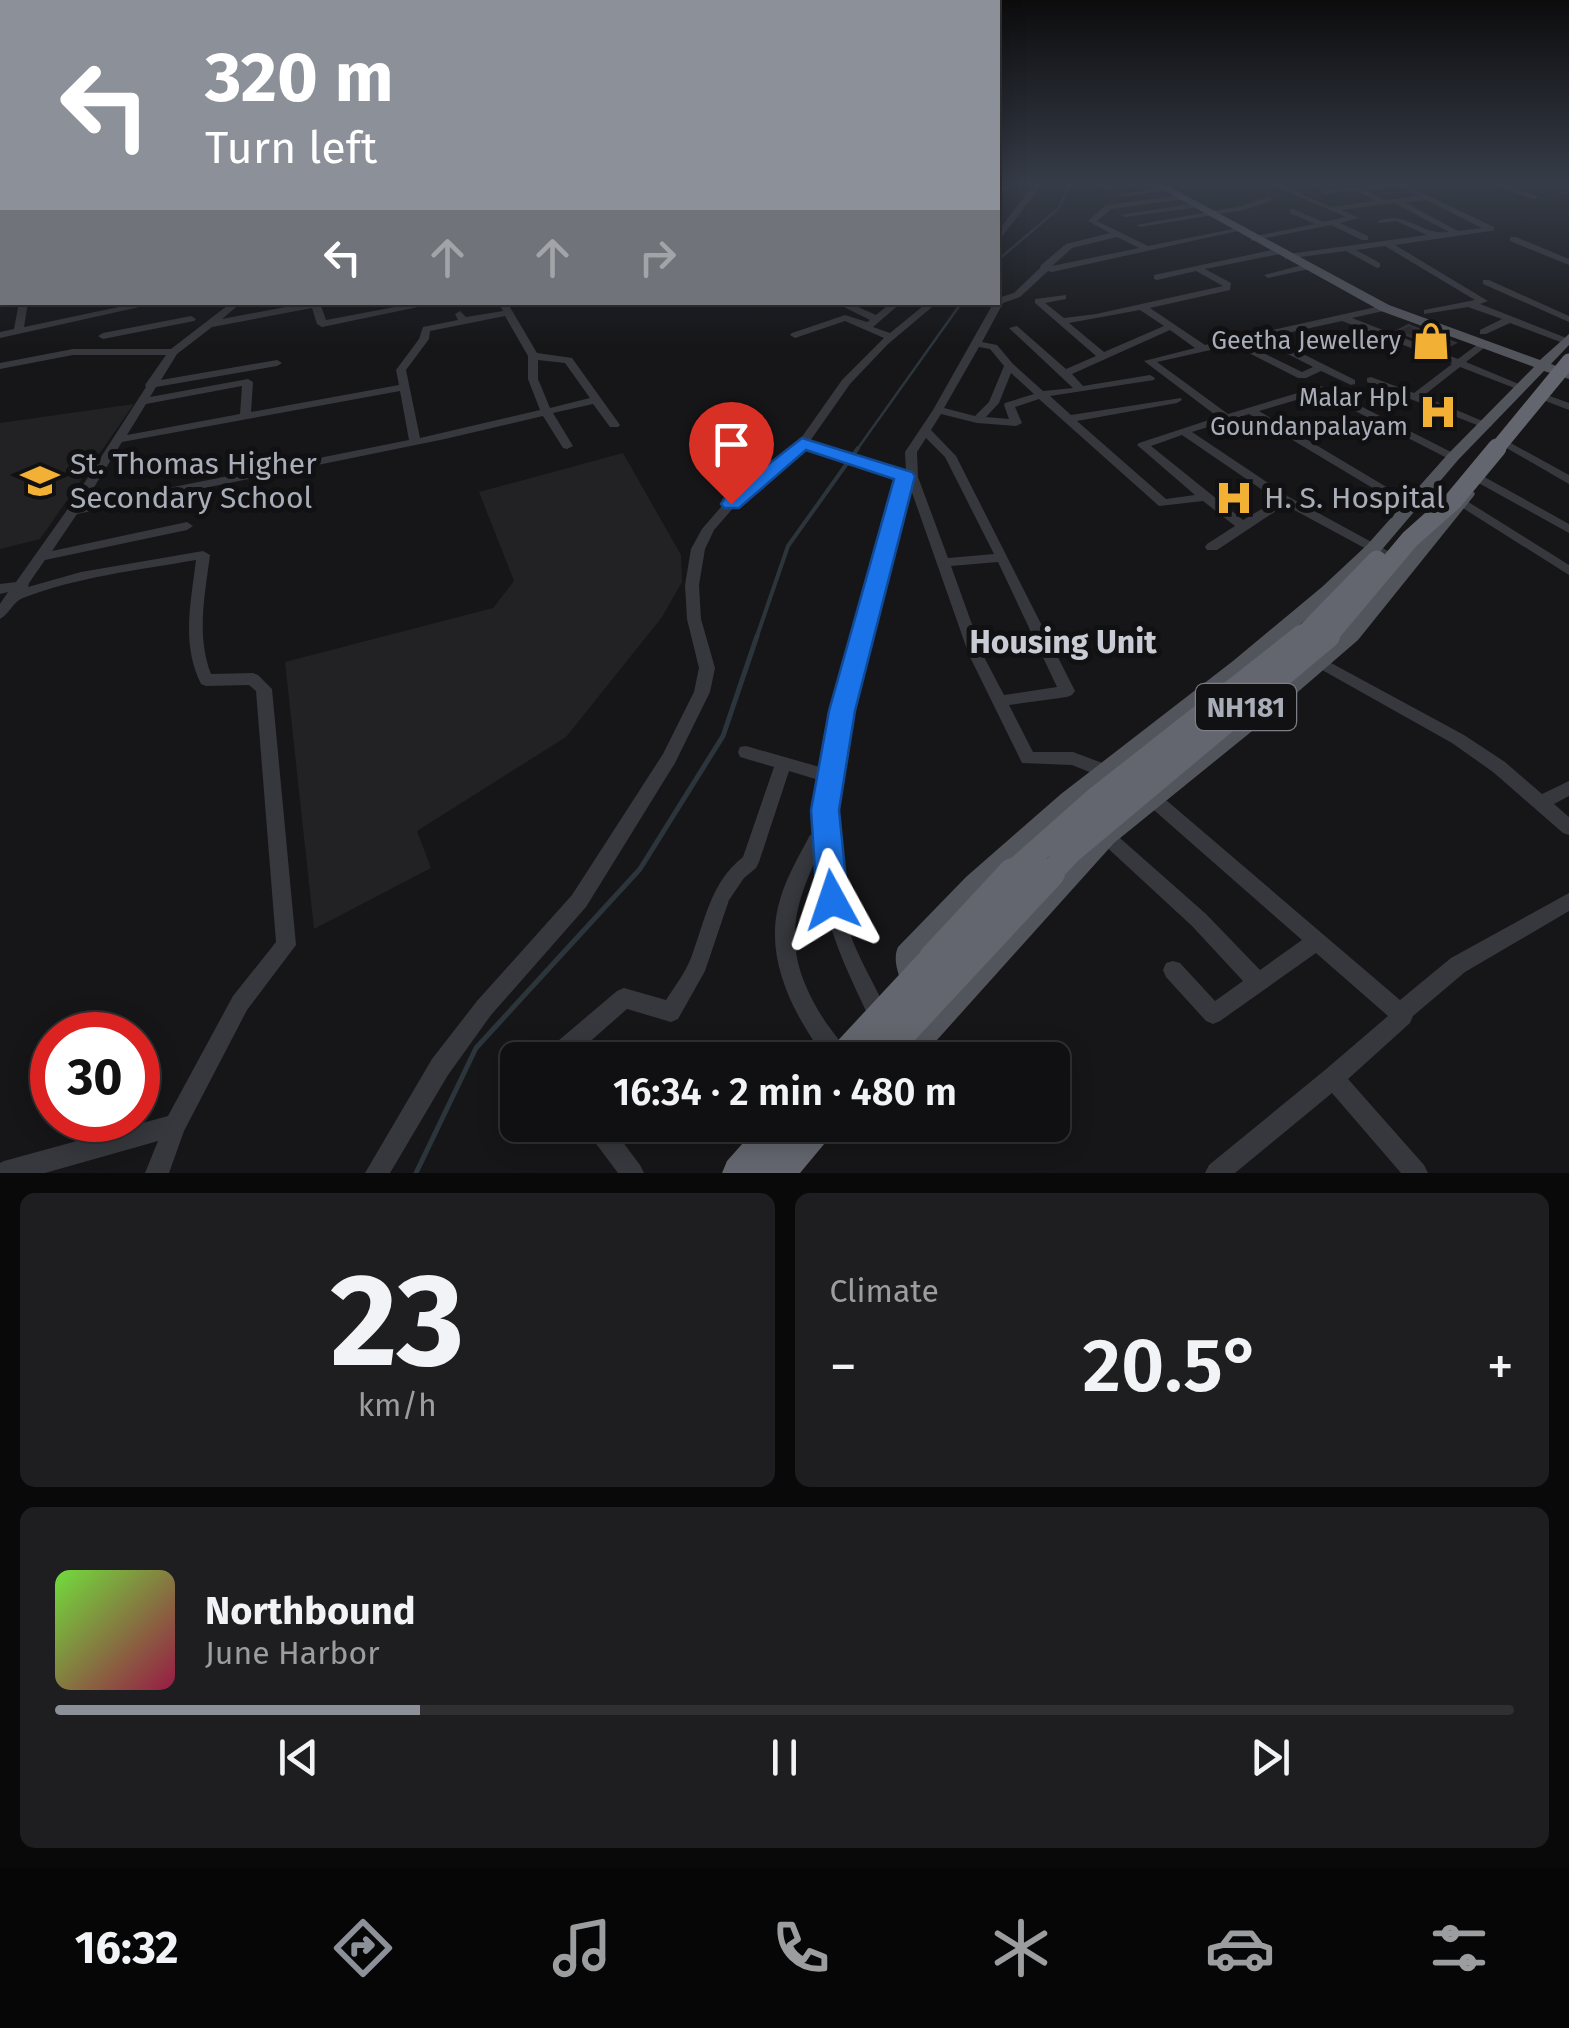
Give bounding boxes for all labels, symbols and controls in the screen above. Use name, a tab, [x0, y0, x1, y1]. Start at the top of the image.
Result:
text: 320 m	[205, 36, 394, 120]
icon: left	[40, 40, 170, 170]
text: Turn left	[205, 121, 377, 175]
icon: left	[315, 230, 370, 285]
icon: ahead	[420, 230, 475, 285]
icon: ahead	[525, 230, 580, 285]
icon: right	[630, 230, 685, 285]
shop icon: Geetha Jewellery	[1410, 320, 1452, 362]
place label: Geetha Jewellery	[1211, 326, 1402, 356]
place label: Malar Hpl Goundanpalayam	[1210, 383, 1408, 442]
hospital icon: Malar Hpl Goundanpalayam	[1417, 391, 1459, 433]
pin	[689, 402, 774, 505]
icon: arrive	[704, 417, 759, 472]
place label: St. Thomas Higher Secondary School	[70, 446, 317, 516]
school or university icon: St. Thomas Higher Secondary School	[19, 460, 61, 502]
hospital icon: H. S. Hospital	[1213, 477, 1255, 519]
place label: H. S. Hospital	[1264, 480, 1445, 516]
district label: Housing Unit	[969, 623, 1157, 661]
road number: NH181	[1196, 684, 1296, 730]
position arrow	[780, 848, 884, 952]
speed limit sign: 30	[30, 1012, 160, 1142]
text: 16:34 · 2 min · 480 m	[613, 1069, 957, 1115]
text: 23	[330, 1243, 464, 1399]
text: Climate	[830, 1272, 939, 1310]
text: 20.5°	[1083, 1321, 1261, 1411]
text: −	[830, 1334, 857, 1400]
text: +	[1487, 1334, 1514, 1400]
text: km/h	[358, 1386, 437, 1424]
text: Northbound	[205, 1588, 416, 1634]
text: June Harbor	[205, 1634, 380, 1672]
icon: previous	[271, 1730, 326, 1785]
icon: pause	[757, 1730, 812, 1785]
icon: next	[1243, 1730, 1298, 1785]
icon: directions	[328, 1913, 398, 1983]
icon: music	[547, 1913, 617, 1983]
icon: phone	[766, 1913, 836, 1983]
icon: climate	[986, 1913, 1056, 1983]
icon: car	[1205, 1913, 1275, 1983]
icon: filters	[1424, 1913, 1494, 1983]
text: 16:32	[75, 1921, 179, 1975]

